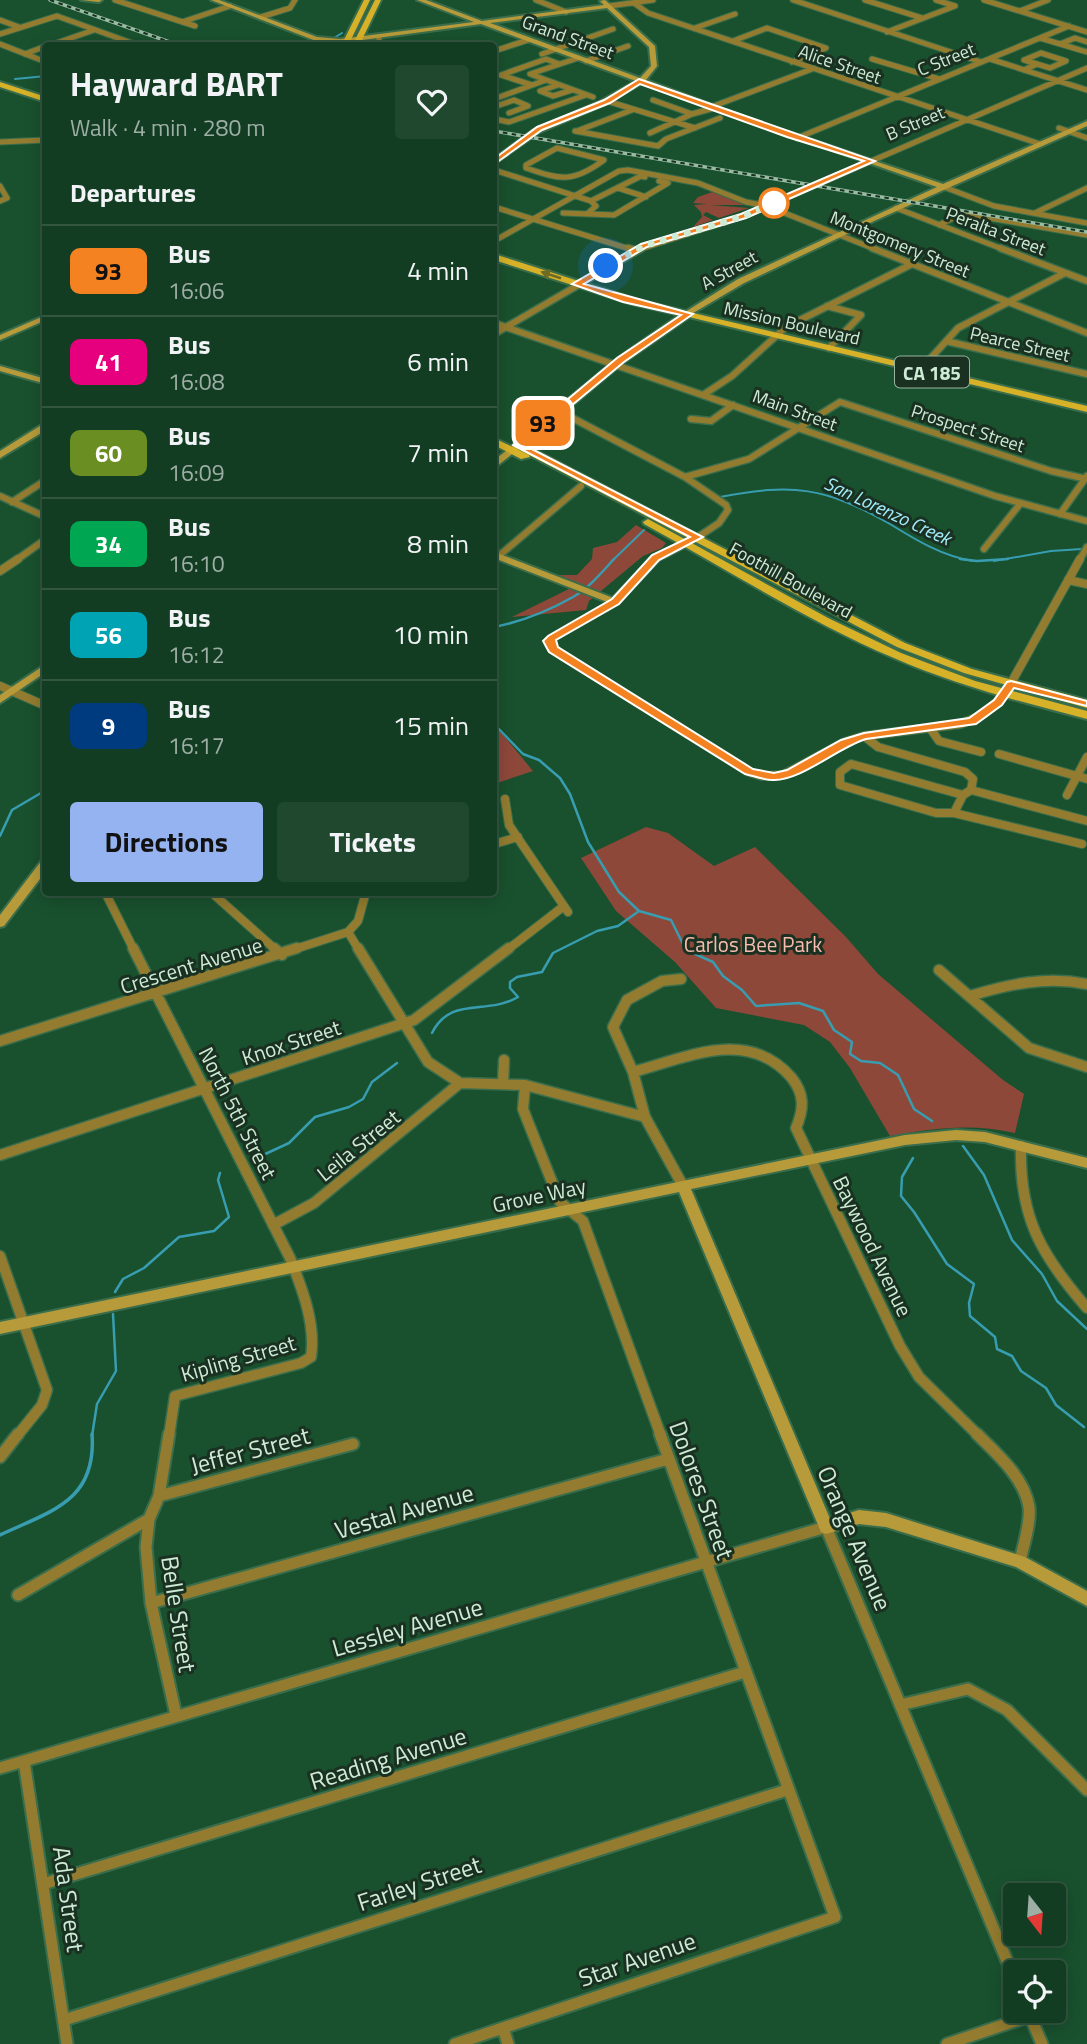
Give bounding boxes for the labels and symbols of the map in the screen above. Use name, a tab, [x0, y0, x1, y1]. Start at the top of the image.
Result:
street label: Grand Street	[518, 8, 618, 66]
street label: C Street	[913, 35, 980, 83]
street label: Alice Street	[795, 37, 886, 91]
street label: B Street	[881, 98, 949, 147]
unlabelled marker	[759, 188, 789, 218]
street label: Peralta Street	[942, 200, 1050, 263]
street label: Montgomery Street	[826, 204, 975, 285]
street label: A Street	[696, 243, 763, 297]
your location	[588, 248, 623, 283]
one-way arrow	[540, 270, 561, 280]
street label: Mission Boulevard	[721, 294, 863, 352]
street label: Pearce Street	[967, 319, 1073, 369]
road number: CA 185	[895, 356, 969, 388]
street label: Main Street	[749, 382, 842, 438]
street label: Prospect Street	[908, 397, 1029, 459]
line badge: 93	[512, 400, 574, 446]
water label: San Lorenzo Creek	[820, 468, 958, 553]
street label: Foothill Boulevard	[725, 535, 857, 625]
street label: Crescent Avenue	[116, 928, 266, 1002]
park label: Carlos Bee Park	[684, 928, 822, 960]
street label: Knox Street	[237, 1011, 345, 1073]
street label: North 5th Street	[191, 1041, 285, 1185]
street label: Leila Street	[309, 1101, 407, 1189]
street label: Grove Way	[489, 1169, 589, 1221]
street label: Baywood Avenue	[825, 1170, 921, 1322]
street label: Kipling Street	[177, 1326, 300, 1390]
street label: Dolores Street	[660, 1416, 744, 1565]
street label: Jeffer Street	[186, 1417, 314, 1483]
street label: Orange Avenue	[808, 1460, 902, 1616]
street label: Vestal Avenue	[330, 1474, 478, 1548]
street label: Belle Street	[152, 1553, 206, 1675]
street label: Lessley Avenue	[327, 1588, 487, 1666]
street label: Reading Avenue	[305, 1717, 471, 1799]
street label: Ada Street	[44, 1844, 94, 1955]
street label: Farley Street	[352, 1846, 486, 1920]
north arrow	[1003, 1883, 1066, 1946]
street label: Star Avenue	[574, 1922, 700, 1996]

